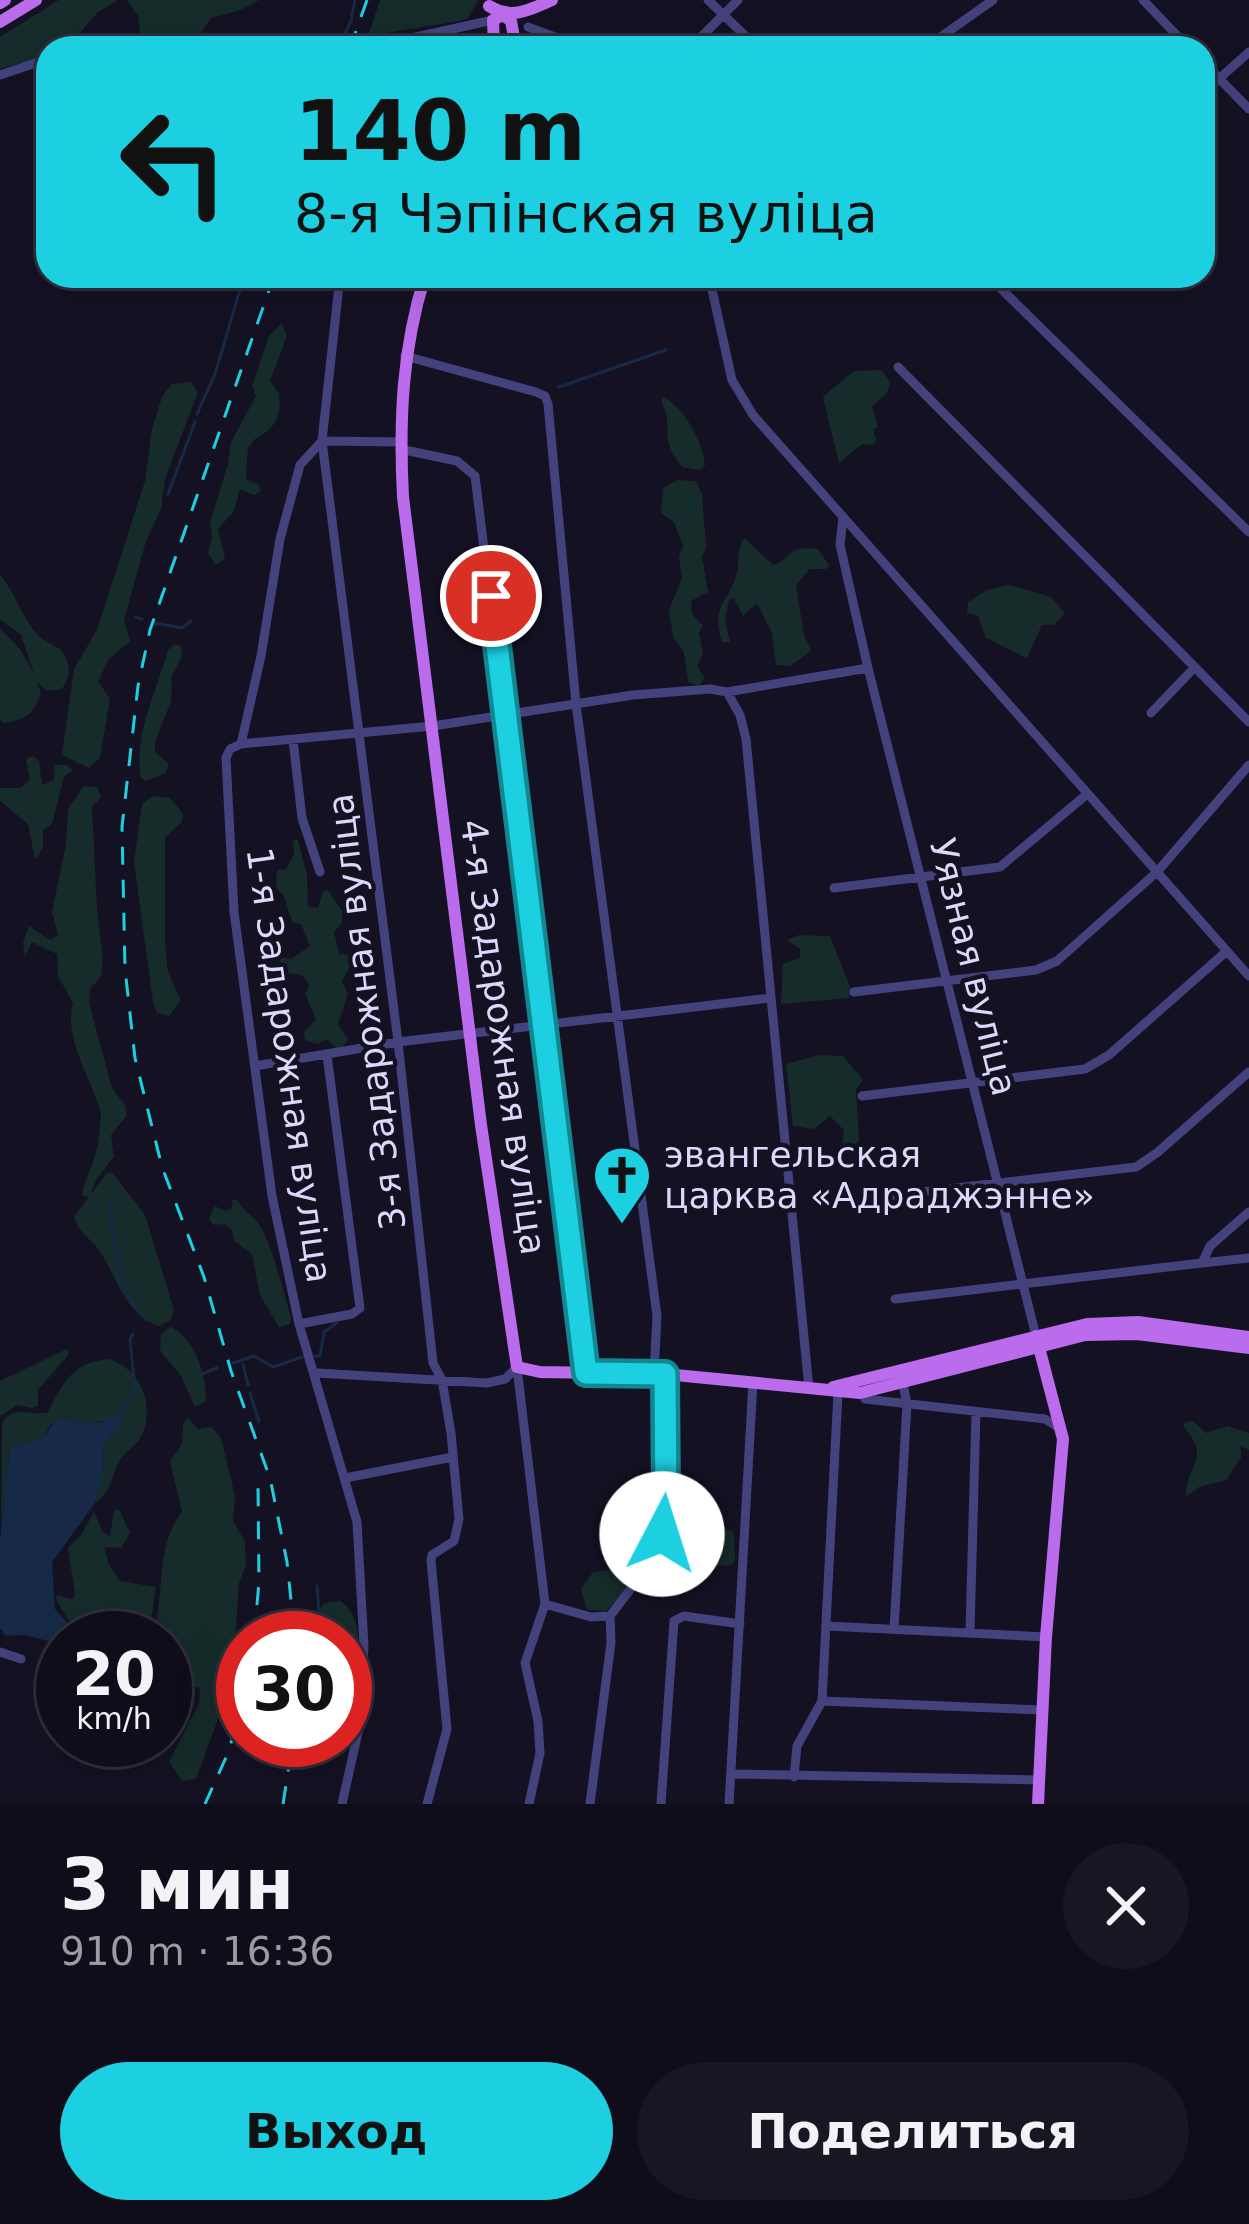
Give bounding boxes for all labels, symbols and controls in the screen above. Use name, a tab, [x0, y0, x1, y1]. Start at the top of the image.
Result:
text: 140 m	[294, 82, 586, 180]
icon: left	[96, 84, 252, 240]
text: 8-я Чэпінская вуліца	[294, 182, 878, 245]
pin	[440, 545, 542, 647]
icon: arrive	[458, 563, 524, 629]
street label: 3-я Задарожная вуліца	[319, 791, 414, 1232]
street label: 4-я Задарожная вуліца	[453, 817, 554, 1257]
street label: Уязная вуліца	[922, 834, 1025, 1100]
street label: 1-я Задарожная вуліца	[239, 845, 340, 1285]
place label: эвангельская царква «Адраджэнне»	[664, 1134, 1095, 1216]
church icon: эвангельская царква «Адраджэнне»	[591, 1144, 653, 1226]
position arrow	[599, 1471, 725, 1597]
speed limit sign: 30	[216, 1611, 372, 1767]
text: 20	[72, 1639, 156, 1709]
text: km/h	[76, 1701, 152, 1736]
text: 3 мин	[60, 1842, 294, 1926]
button: close	[1063, 1843, 1189, 1969]
text: 910 m · 16:36	[60, 1929, 334, 1974]
button: Выход	[60, 2062, 613, 2200]
button: Поделиться	[637, 2062, 1189, 2200]

